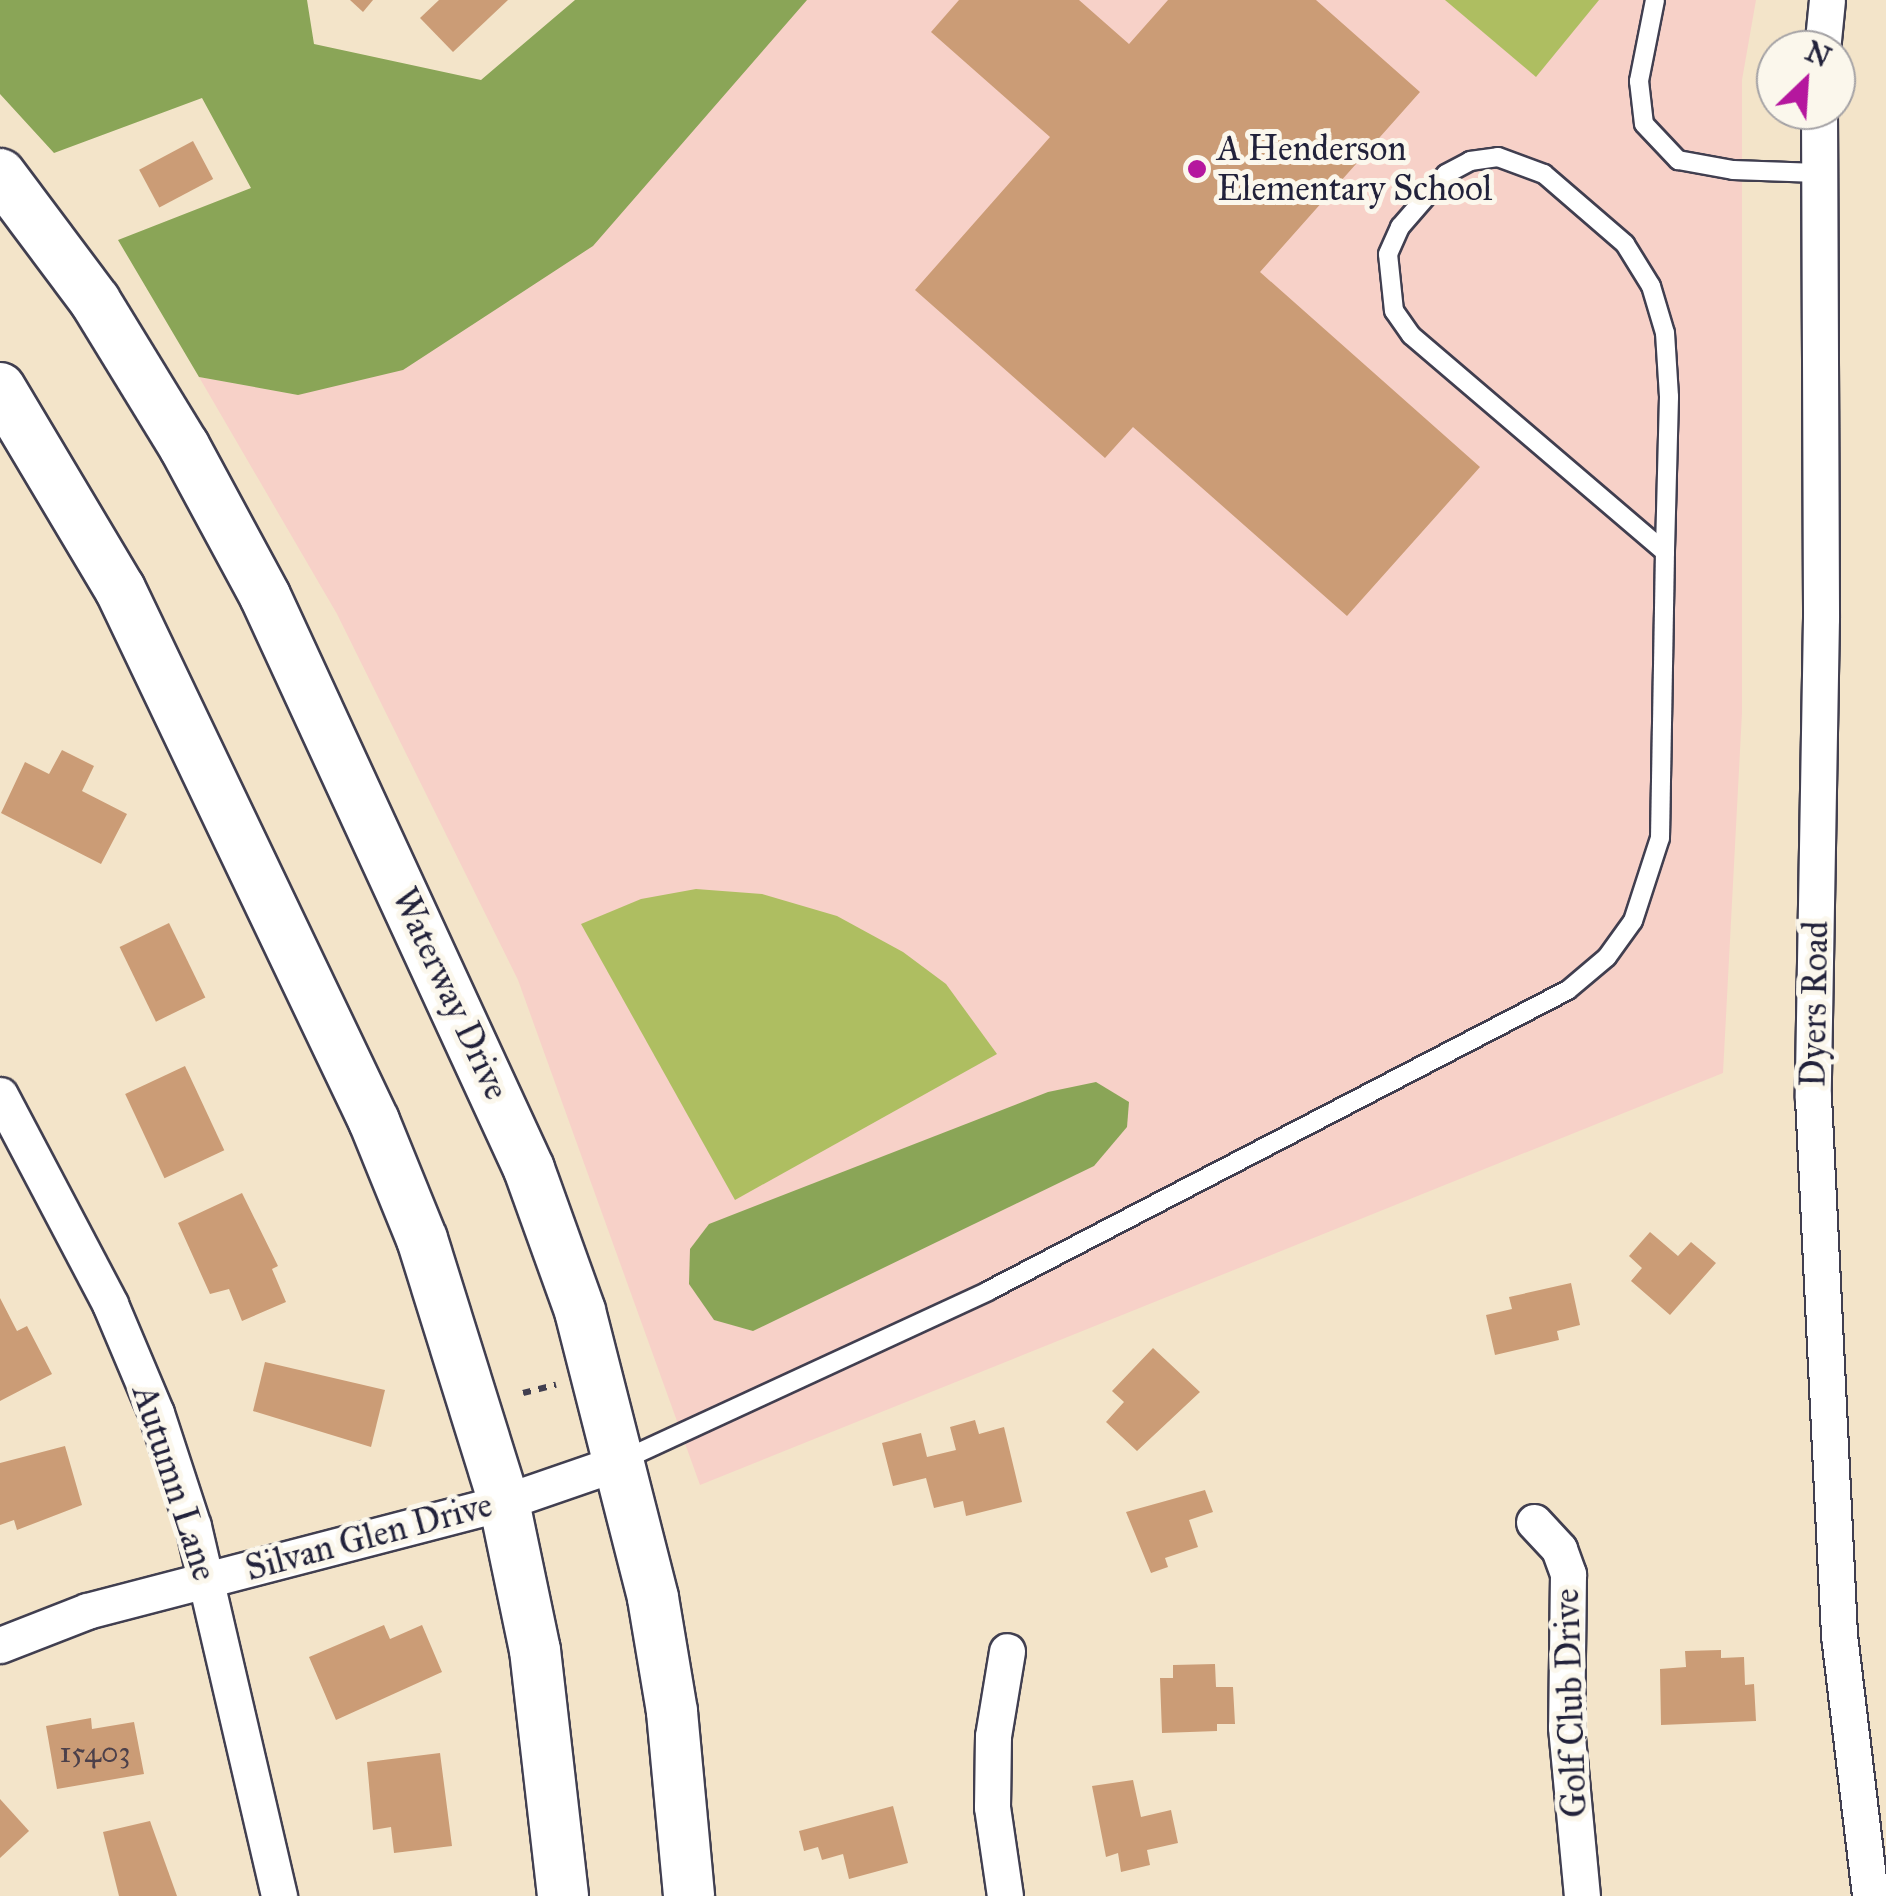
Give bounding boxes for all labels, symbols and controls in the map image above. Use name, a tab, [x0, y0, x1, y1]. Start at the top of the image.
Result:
north arrow	[1756, 30, 1856, 130]
text: N	[1800, 33, 1836, 75]
place label: A Henderson Elementary School	[1217, 128, 1492, 210]
marker: A Henderson Elementary School	[1186, 158, 1208, 180]
street label: Waterway Drive	[383, 881, 517, 1107]
street label: Dyers Road	[1793, 921, 1837, 1087]
street label: Autumn Lane	[123, 1380, 225, 1586]
street label: Silvan Glen Drive	[241, 1484, 497, 1590]
street label: Golf Club Drive	[1546, 1588, 1596, 1818]
house number: 15403	[60, 1734, 130, 1770]

